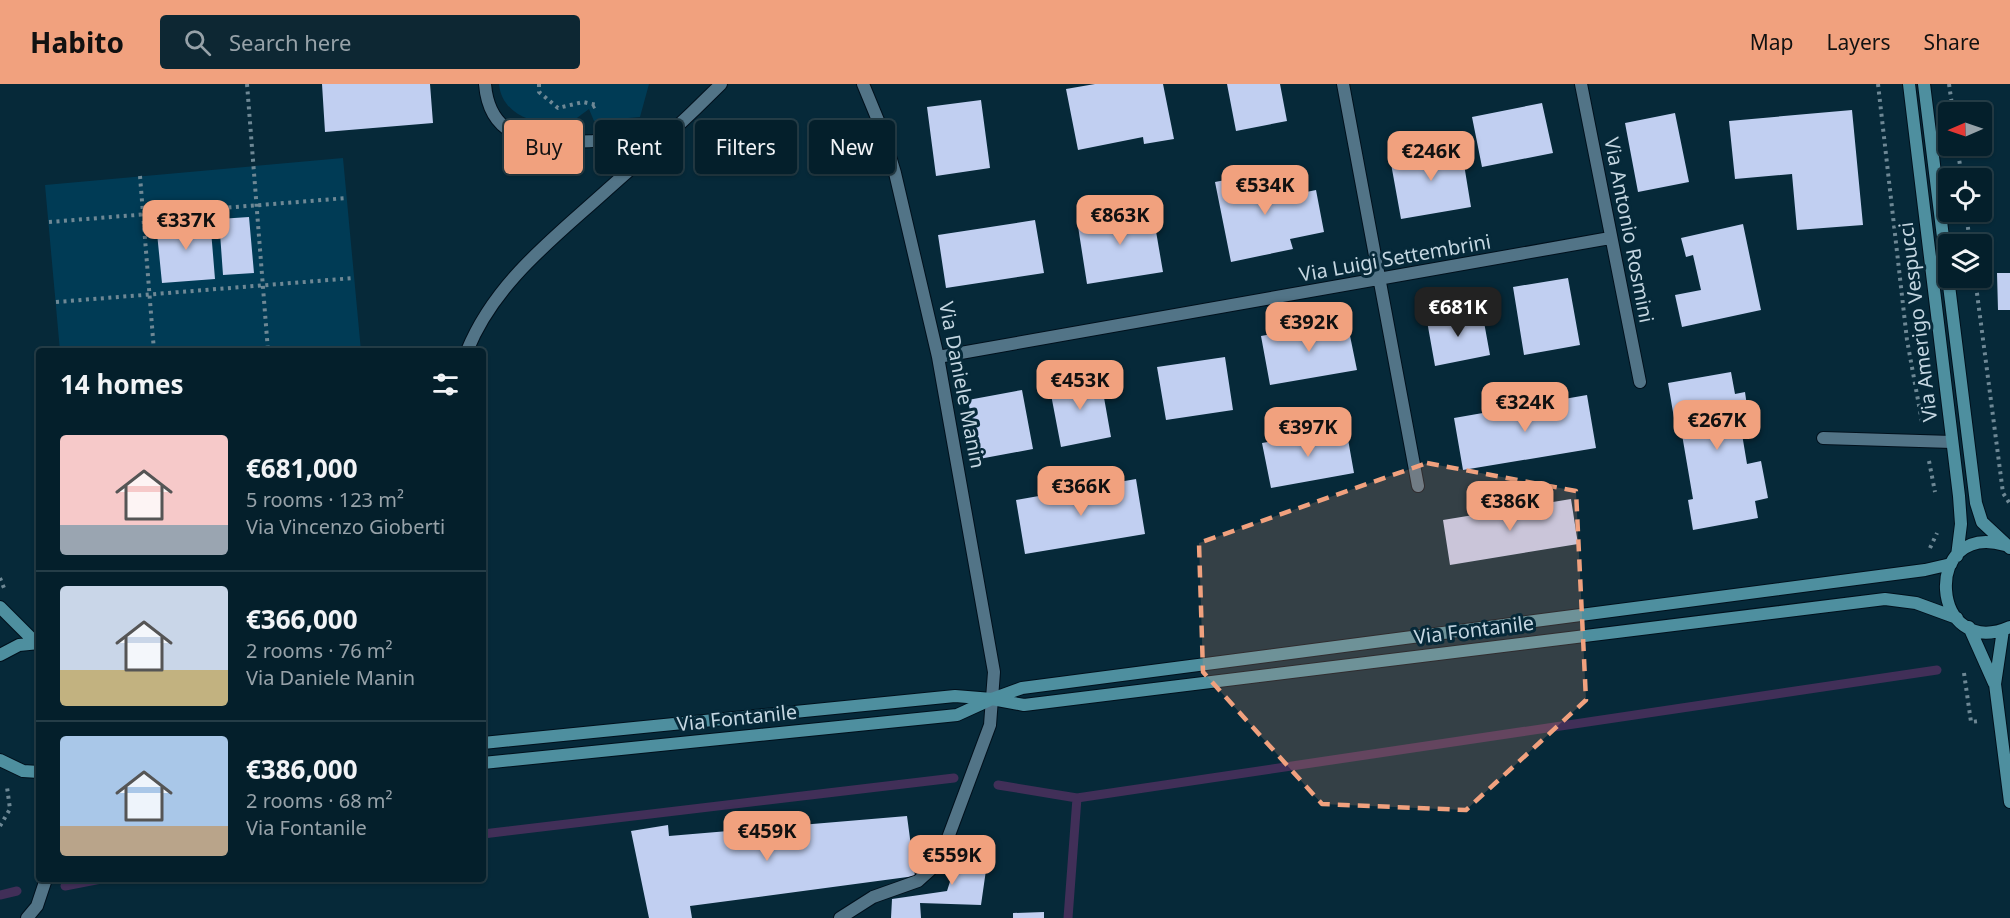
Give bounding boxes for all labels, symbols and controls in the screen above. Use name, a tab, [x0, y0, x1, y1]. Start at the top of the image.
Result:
search box	[160, 15, 580, 69]
text: Habito	[30, 23, 124, 61]
icon: search	[181, 26, 214, 59]
text: Search here	[229, 27, 351, 57]
text: Map	[1750, 28, 1794, 56]
text: Layers	[1827, 28, 1891, 56]
text: Share	[1924, 28, 1980, 56]
north arrow	[1938, 102, 1992, 156]
map controls	[1938, 102, 1992, 288]
chip: Buy	[504, 120, 583, 174]
chip: Rent	[595, 120, 683, 174]
chip: Filters	[695, 120, 797, 174]
chip: New	[809, 120, 895, 174]
pin: €246K	[1389, 131, 1473, 182]
street label: Via Antonio Rosmini	[1598, 135, 1661, 325]
text: €246K	[1401, 137, 1461, 164]
pin: €534K	[1223, 165, 1307, 216]
button: locate	[1938, 168, 1992, 222]
text: €534K	[1235, 171, 1295, 198]
pin: €863K	[1078, 195, 1162, 246]
pin: €337K	[144, 200, 228, 251]
text: €863K	[1090, 201, 1150, 228]
text: €337K	[156, 206, 216, 233]
street label: Via Amerigo Vespucci	[1892, 221, 1943, 423]
street label: Via Luigi Settembrini	[1297, 227, 1493, 288]
button: layers	[1938, 234, 1992, 288]
pin: €681K	[1416, 287, 1500, 338]
text: €681K	[1428, 293, 1488, 320]
street label: Via Daniele Manin	[933, 299, 992, 470]
pin: €392K	[1267, 302, 1351, 353]
text: €392K	[1279, 308, 1339, 335]
pin: €453K	[1038, 360, 1122, 411]
text: 14 homes	[60, 366, 184, 402]
text: €453K	[1050, 366, 1110, 393]
icon: filters	[429, 368, 462, 401]
pin: €324K	[1483, 382, 1567, 433]
text: €324K	[1495, 388, 1555, 415]
pin: €267K	[1675, 400, 1759, 451]
text: €267K	[1687, 406, 1747, 433]
pin: €397K	[1266, 407, 1350, 458]
text: €397K	[1278, 413, 1338, 440]
text: €681,000	[246, 450, 358, 486]
icon: home	[108, 459, 180, 531]
pin: €366K	[1039, 466, 1123, 517]
text: €366K	[1051, 472, 1111, 499]
pin: €386K	[1468, 481, 1552, 532]
text: 5 rooms · 123 m²	[246, 486, 404, 513]
text: €386K	[1480, 487, 1540, 514]
text: Via Vincenzo Gioberti	[246, 513, 445, 540]
text: €366,000	[246, 601, 358, 637]
street label: Via Fontanile	[1412, 609, 1536, 650]
icon: home	[108, 610, 180, 682]
text: 2 rooms · 76 m²	[246, 637, 393, 664]
text: Via Daniele Manin	[246, 664, 415, 691]
street label: Via Fontanile	[675, 698, 798, 737]
text: €386,000	[246, 751, 358, 787]
icon: home	[108, 760, 180, 832]
text: 2 rooms · 68 m²	[246, 787, 393, 814]
pin: €459K	[725, 811, 809, 862]
text: Via Fontanile	[246, 814, 367, 841]
text: €459K	[737, 817, 797, 844]
pin: €559K	[910, 835, 994, 886]
text: €559K	[922, 841, 982, 868]

